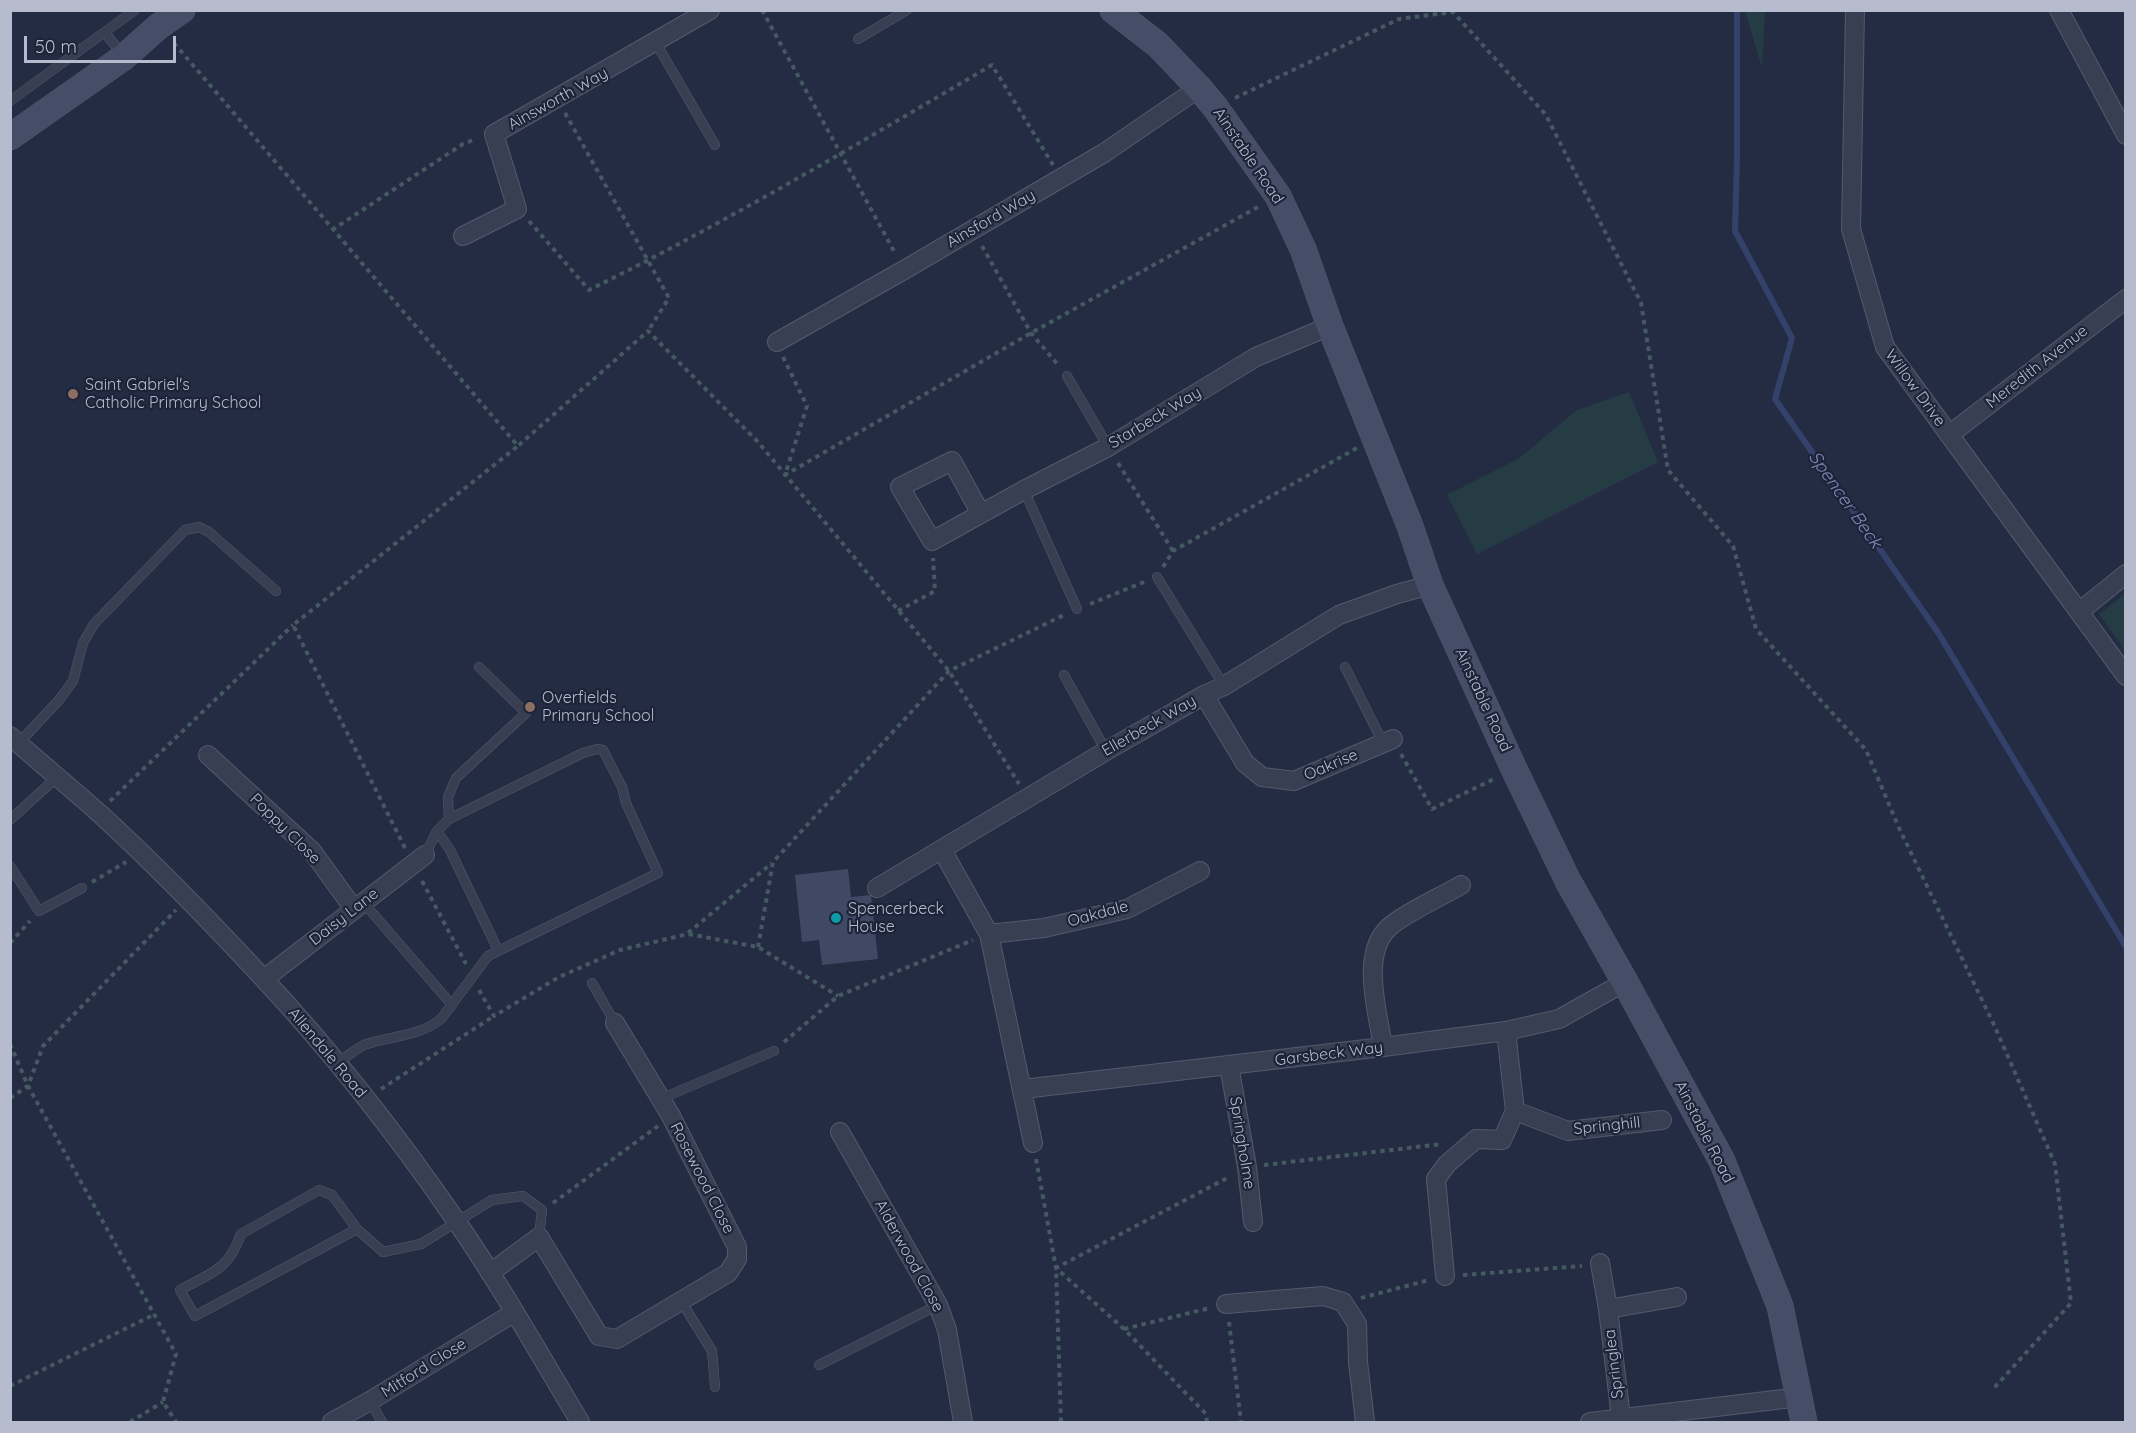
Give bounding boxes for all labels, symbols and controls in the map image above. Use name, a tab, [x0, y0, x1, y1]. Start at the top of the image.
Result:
scale bar	[27, 24, 178, 62]
text: 50 m	[35, 35, 77, 58]
street label: Ainsworth Way	[505, 64, 611, 134]
street label: Ainstable Road	[1209, 104, 1287, 208]
street label: Ainsford Way	[943, 186, 1039, 252]
street label: Meredith Avenue	[1982, 321, 2092, 413]
street label: Willow Drive	[1881, 346, 1949, 430]
place label: Saint Gabriel's Catholic Primary School	[85, 375, 261, 413]
street label: Starbeck Way	[1105, 383, 1205, 453]
marker: Saint Gabriel's Catholic Primary School	[66, 387, 80, 401]
water label: Spencer Beck	[1804, 447, 1886, 553]
street label: Ainstable Road	[1451, 645, 1515, 755]
place label: Overfields Primary School	[542, 688, 654, 726]
street label: Ellerbeck Way	[1099, 691, 1199, 761]
marker: Overfields Primary School	[523, 700, 537, 714]
street label: Oakrise	[1301, 745, 1361, 785]
street label: Poppy Close	[246, 790, 324, 868]
street label: Daisy Lane	[306, 884, 382, 950]
street label: Oakdale	[1066, 897, 1130, 931]
place label: Spencerbeck House	[848, 899, 944, 937]
marker: Spencerbeck House	[829, 911, 843, 925]
street label: Allendale Road	[284, 1004, 370, 1102]
street label: Garsbeck Way	[1274, 1038, 1384, 1070]
street label: Ainstable Road	[1670, 1078, 1738, 1186]
street label: Springholme	[1225, 1095, 1259, 1191]
street label: Springhill	[1572, 1113, 1642, 1139]
street label: Rosewood Close	[666, 1119, 738, 1237]
street label: Alderwood Close	[870, 1197, 948, 1315]
street label: Springlea	[1600, 1328, 1628, 1400]
street label: Mitford Close	[378, 1334, 470, 1402]

